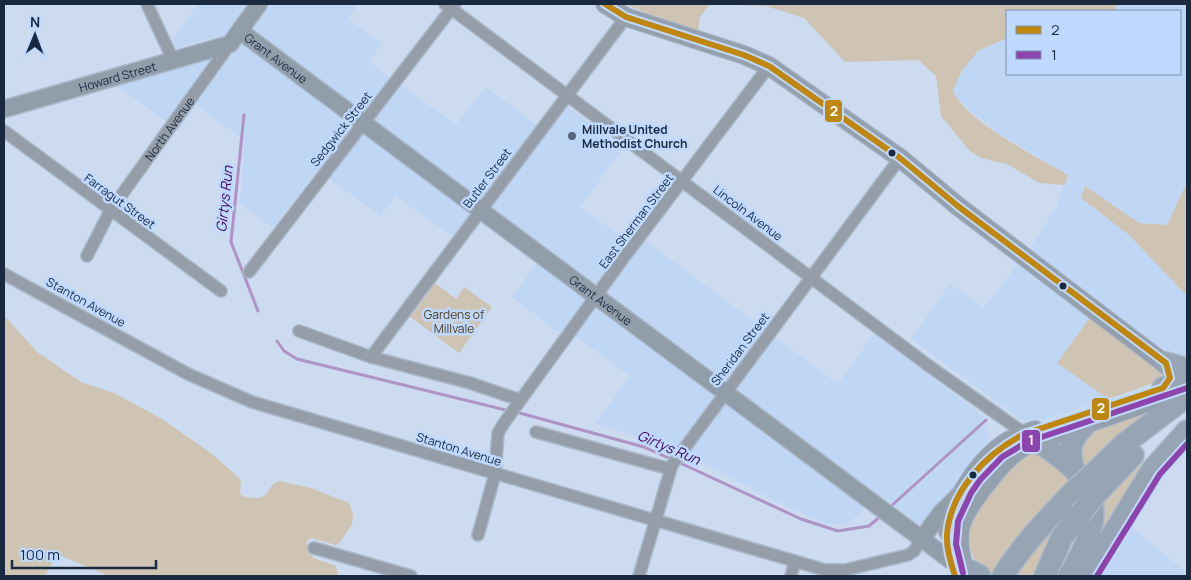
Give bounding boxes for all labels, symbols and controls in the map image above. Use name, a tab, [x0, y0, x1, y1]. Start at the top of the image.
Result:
north arrow	[10, 10, 60, 60]
legend	[1006, 10, 1181, 75]
text: N	[30, 12, 40, 31]
text: 2	[1051, 19, 1060, 40]
street label: Grant Avenue	[241, 29, 311, 87]
text: 1	[1051, 44, 1057, 65]
street label: Howard Street	[77, 57, 158, 96]
street label: Sedgwick Street	[306, 88, 376, 170]
street label: North Avenue	[140, 93, 198, 164]
line badge: 2	[824, 99, 843, 123]
text: 2	[830, 101, 838, 120]
place label: Millvale United Methodist Church	[582, 121, 687, 152]
marker: Millvale United Methodist Church	[566, 130, 578, 142]
street label: Butler Street	[459, 144, 515, 211]
unlabelled marker	[887, 148, 897, 158]
water label: Girtys Run	[211, 164, 237, 233]
street label: Farragut Street	[81, 169, 159, 233]
street label: East Sherman Street	[595, 170, 677, 272]
street label: Lincoln Avenue	[710, 181, 786, 245]
street label: Grant Avenue	[566, 271, 636, 329]
street label: Stanton Avenue	[43, 273, 129, 331]
unlabelled marker	[1058, 281, 1068, 291]
park label: Gardens of Millvale	[424, 306, 485, 337]
street label: Sheridan Street	[707, 309, 773, 389]
line badge: 2	[1091, 397, 1110, 421]
text: 2	[1097, 398, 1105, 417]
water label: Girtys Run	[635, 425, 704, 469]
street label: Stanton Avenue	[414, 428, 504, 470]
line badge: 1	[1021, 429, 1041, 453]
text: 1	[1028, 430, 1034, 449]
unlabelled marker	[968, 470, 978, 480]
scale bar	[12, 538, 156, 570]
text: 100 m	[20, 544, 60, 565]

